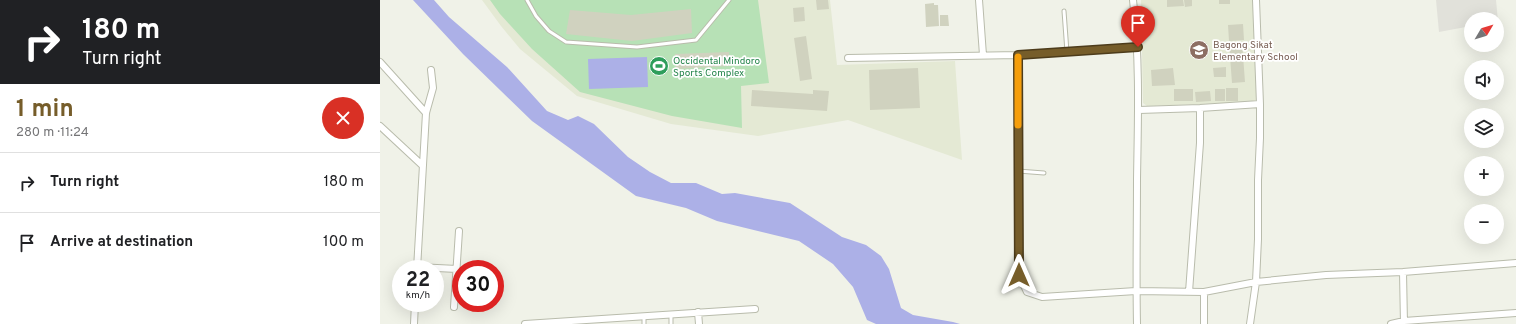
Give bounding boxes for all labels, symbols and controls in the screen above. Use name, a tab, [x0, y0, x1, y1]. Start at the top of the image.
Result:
pin	[1121, 6, 1155, 47]
icon: arrive	[1127, 12, 1149, 34]
north arrow	[1464, 12, 1504, 52]
map controls	[1464, 12, 1504, 244]
text: 180 m	[82, 13, 160, 49]
icon: right	[16, 16, 68, 68]
school or university icon: Bagong Sikat Elementary School	[1188, 39, 1210, 61]
place label: Bagong Sikat Elementary School	[1213, 39, 1298, 64]
text: Turn right	[82, 48, 162, 71]
sports icon: Occidental Mindoro Sports Complex	[648, 55, 670, 77]
place label: Occidental Mindoro Sports Complex	[673, 55, 760, 80]
button: sound	[1464, 60, 1504, 100]
text: 1 min	[16, 95, 74, 125]
button: close	[322, 97, 364, 139]
button: layers	[1464, 108, 1504, 148]
text: 280 m · 11:24	[16, 125, 89, 141]
button: +	[1464, 156, 1504, 196]
icon: right	[16, 172, 38, 194]
text: Turn right	[50, 173, 119, 192]
text: 180 m	[324, 173, 364, 192]
button: −	[1464, 204, 1504, 244]
icon: arrive	[16, 232, 38, 254]
text: Arrive at destination	[50, 233, 193, 252]
text: 100 m	[323, 233, 364, 252]
position arrow	[998, 254, 1040, 296]
speed limit sign: 30	[452, 260, 504, 312]
text: 22	[406, 268, 430, 294]
text: km/h	[406, 289, 430, 302]

